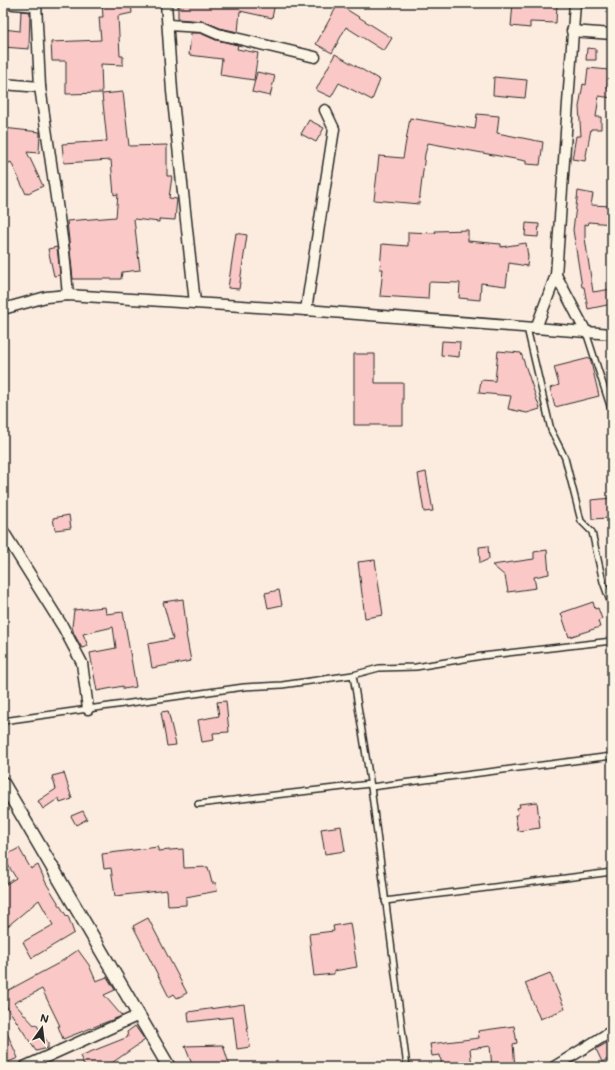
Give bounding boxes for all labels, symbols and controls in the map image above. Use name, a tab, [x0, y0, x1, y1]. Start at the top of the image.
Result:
north arrow	[22, 1008, 62, 1048]
text: N	[39, 1010, 50, 1026]

